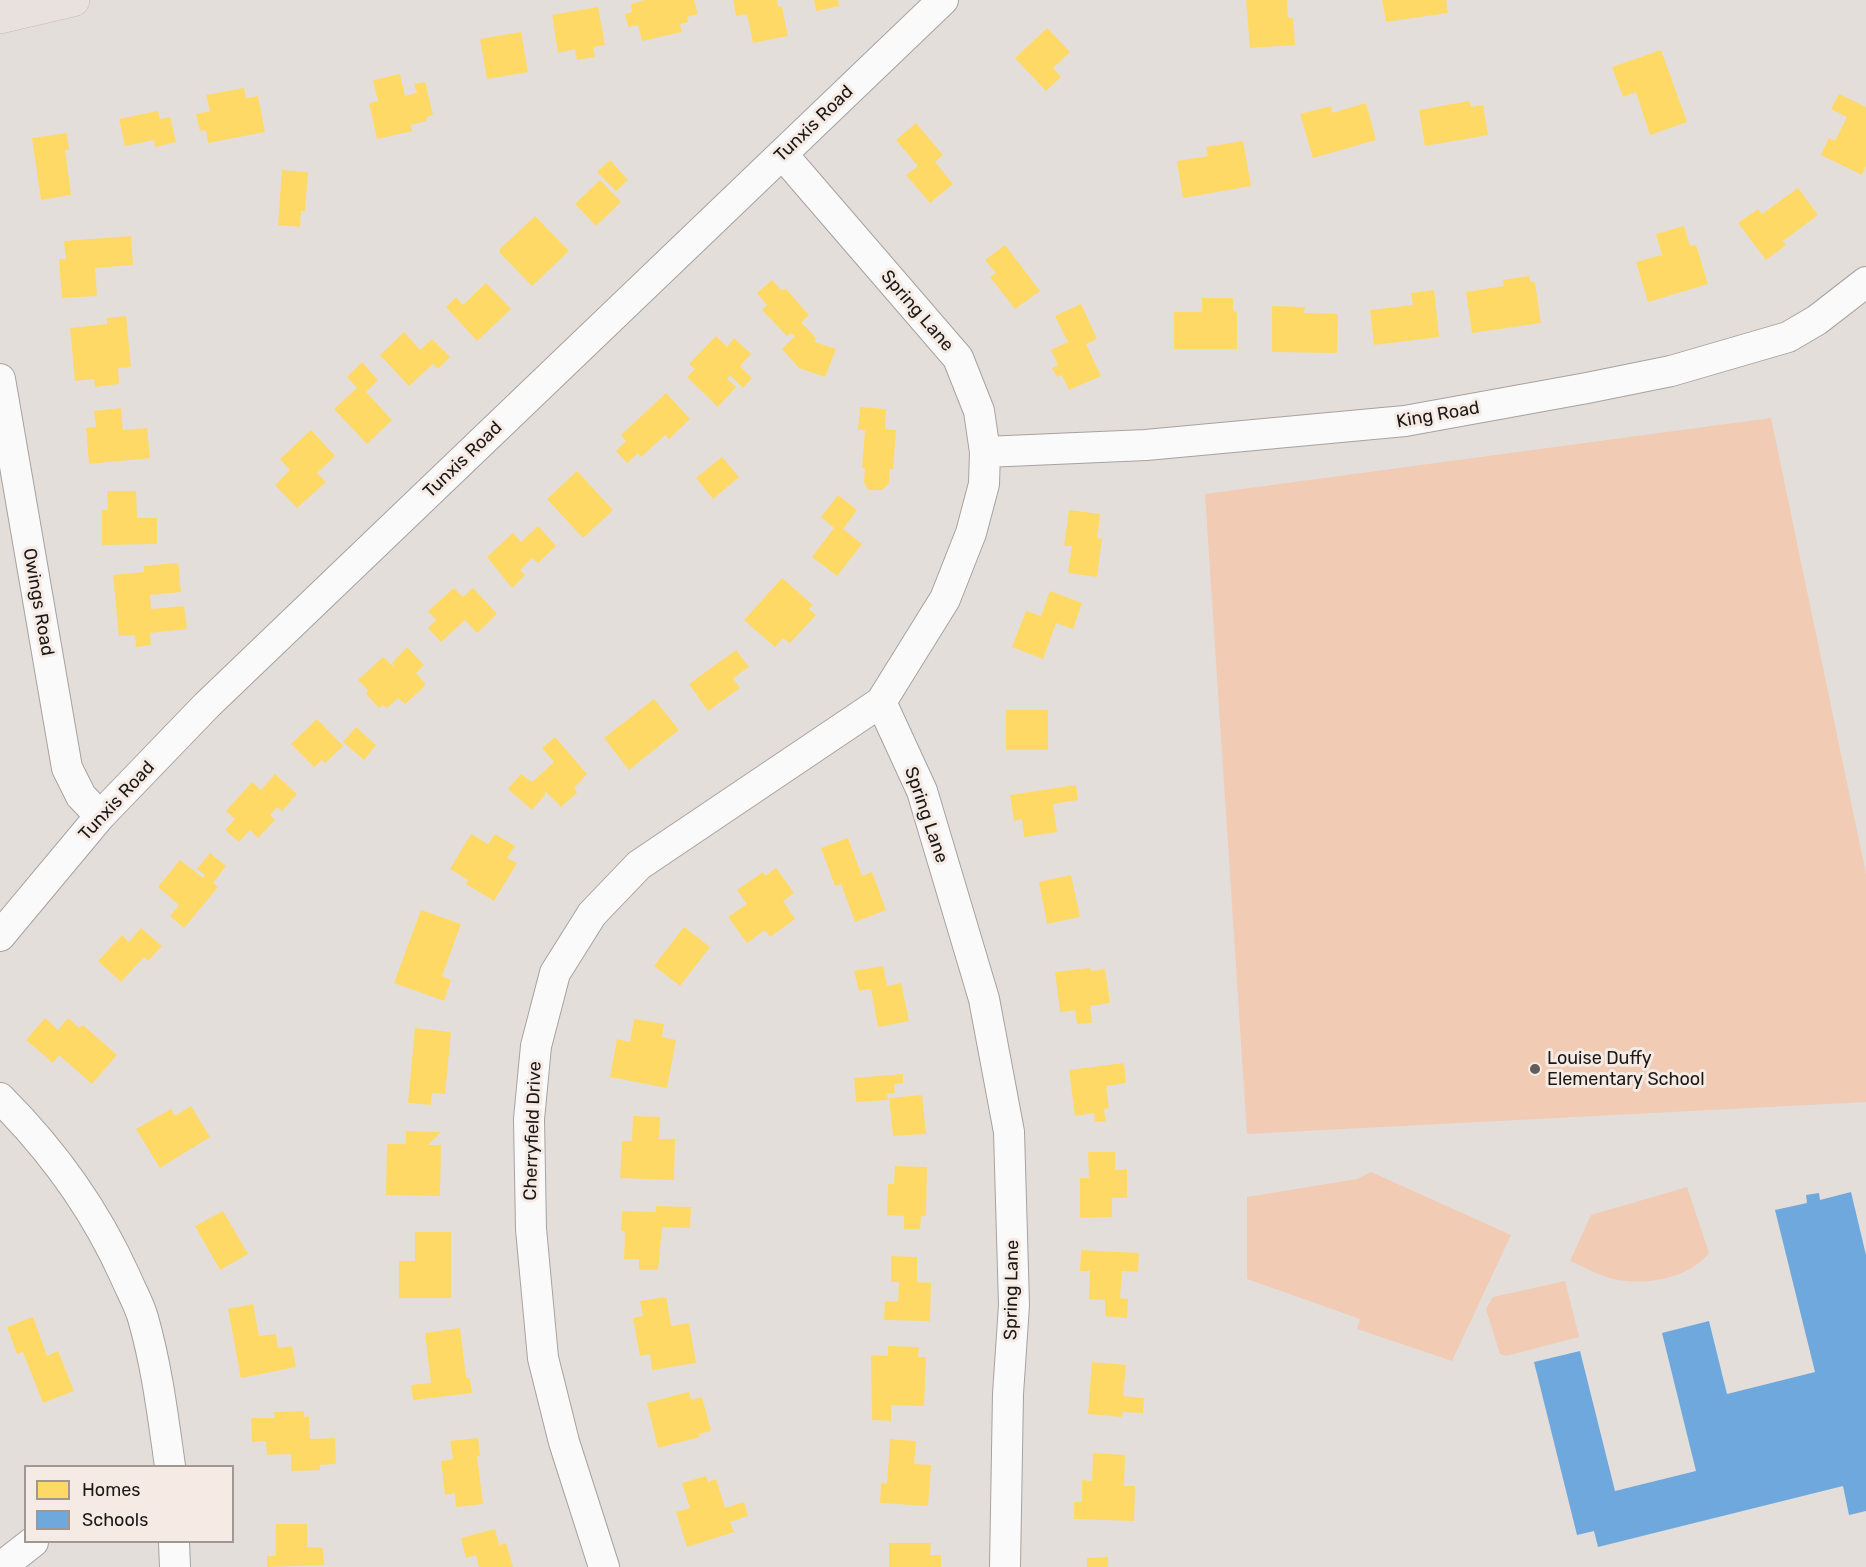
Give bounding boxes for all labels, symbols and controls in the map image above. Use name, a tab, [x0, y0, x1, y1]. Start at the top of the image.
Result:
street label: Tunxis Road	[770, 81, 858, 167]
street label: Spring Lane	[876, 266, 958, 356]
street label: King Road	[1395, 397, 1481, 433]
street label: Tunxis Road	[419, 417, 507, 503]
street label: Owings Road	[18, 547, 58, 657]
street label: Tunxis Road	[75, 757, 159, 845]
street label: Spring Lane	[899, 764, 953, 866]
place label: Louise Duffy Elementary School	[1547, 1048, 1705, 1090]
street label: Cherryfield Drive	[520, 1061, 546, 1201]
marker: Louise Duffy Elementary School	[1528, 1062, 1542, 1076]
street label: Spring Lane	[1000, 1240, 1024, 1340]
legend	[24, 1465, 234, 1543]
text: Homes	[82, 1479, 140, 1501]
text: Schools	[82, 1509, 148, 1531]

